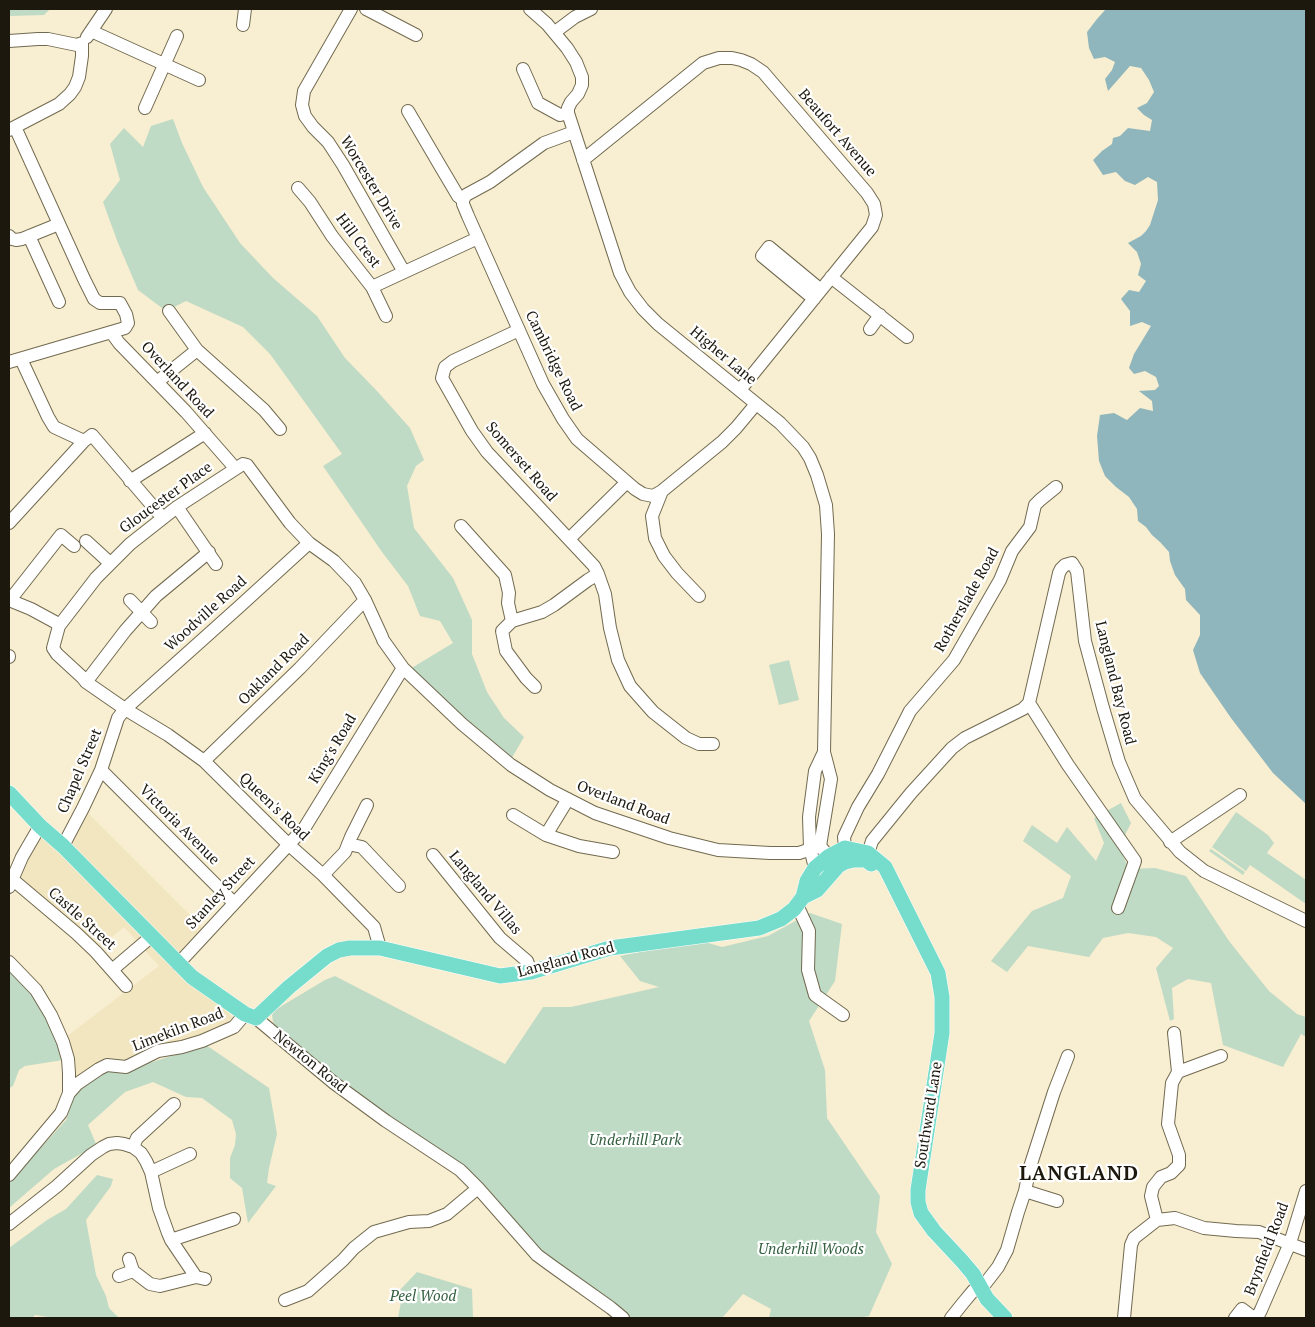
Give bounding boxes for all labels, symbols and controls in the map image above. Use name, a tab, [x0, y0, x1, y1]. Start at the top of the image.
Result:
street label: Beaufort Avenue	[794, 86, 880, 180]
street label: Worcester Drive	[336, 133, 406, 233]
street label: Hill Crest	[332, 210, 384, 272]
street label: Cambridge Road	[521, 308, 585, 414]
street label: Higher Lane	[686, 323, 760, 389]
street label: Overland Road	[137, 338, 217, 422]
street label: Somerset Road	[482, 419, 560, 505]
street label: Gloucester Place	[116, 458, 216, 538]
street label: Rotherslade Road	[931, 545, 1003, 655]
street label: Woodville Road	[161, 573, 251, 655]
street label: Langland Bay Road	[1091, 619, 1139, 747]
street label: Oakland Road	[235, 631, 313, 709]
street label: King's Road	[305, 711, 361, 787]
street label: Chapel Street	[54, 726, 106, 816]
street label: Queen's Road	[235, 769, 313, 845]
street label: Overland Road	[574, 777, 672, 829]
street label: Victoria Avenue	[135, 781, 223, 869]
street label: Langland Villas	[445, 848, 525, 938]
street label: Stanley Street	[183, 853, 259, 933]
street label: Castle Street	[44, 884, 120, 954]
street label: Langland Road	[516, 938, 616, 982]
street label: Limekiln Road	[130, 1004, 226, 1056]
street label: Newton Road	[270, 1027, 350, 1097]
street label: Southward Lane	[912, 1060, 946, 1170]
park label: Underhill Park	[589, 1132, 681, 1150]
district label: LANGLAND	[1018, 1162, 1140, 1186]
street label: Brynfield Road	[1241, 1200, 1293, 1298]
park label: Underhill Woods	[758, 1241, 864, 1259]
park label: Peel Wood	[390, 1288, 456, 1306]

